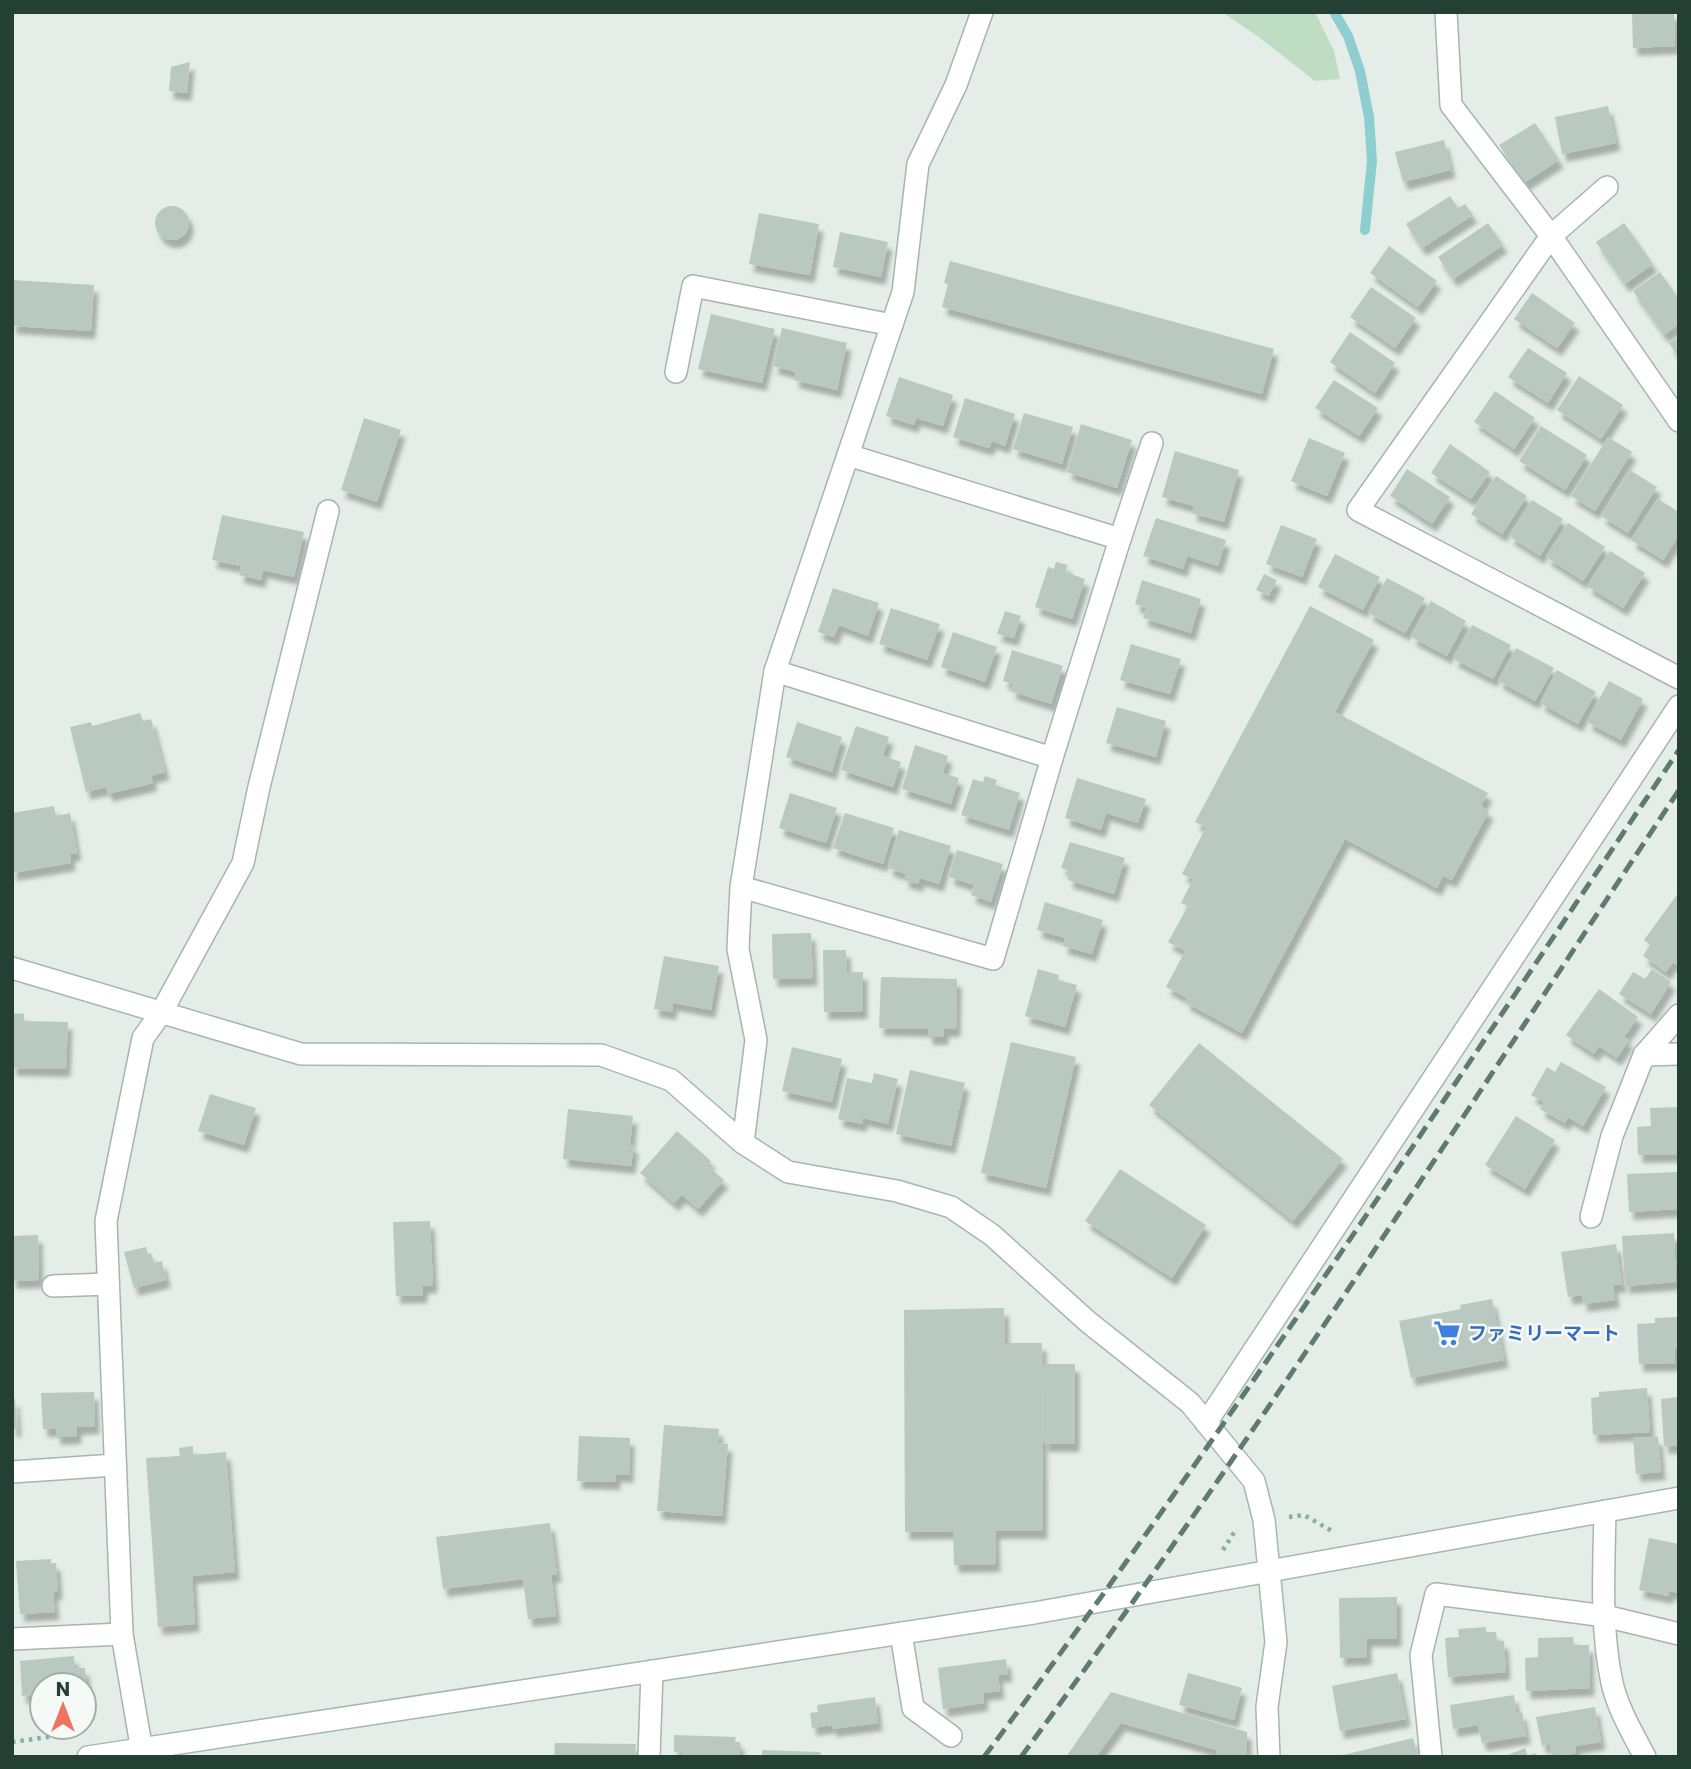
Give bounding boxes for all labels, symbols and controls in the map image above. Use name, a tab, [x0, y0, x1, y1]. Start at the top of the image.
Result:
supermarket icon: ファミリーマート	[1432, 1318, 1462, 1348]
place label: ファミリーマート	[1468, 1320, 1620, 1347]
north arrow	[28, 1671, 98, 1741]
text: N	[56, 1676, 70, 1703]

